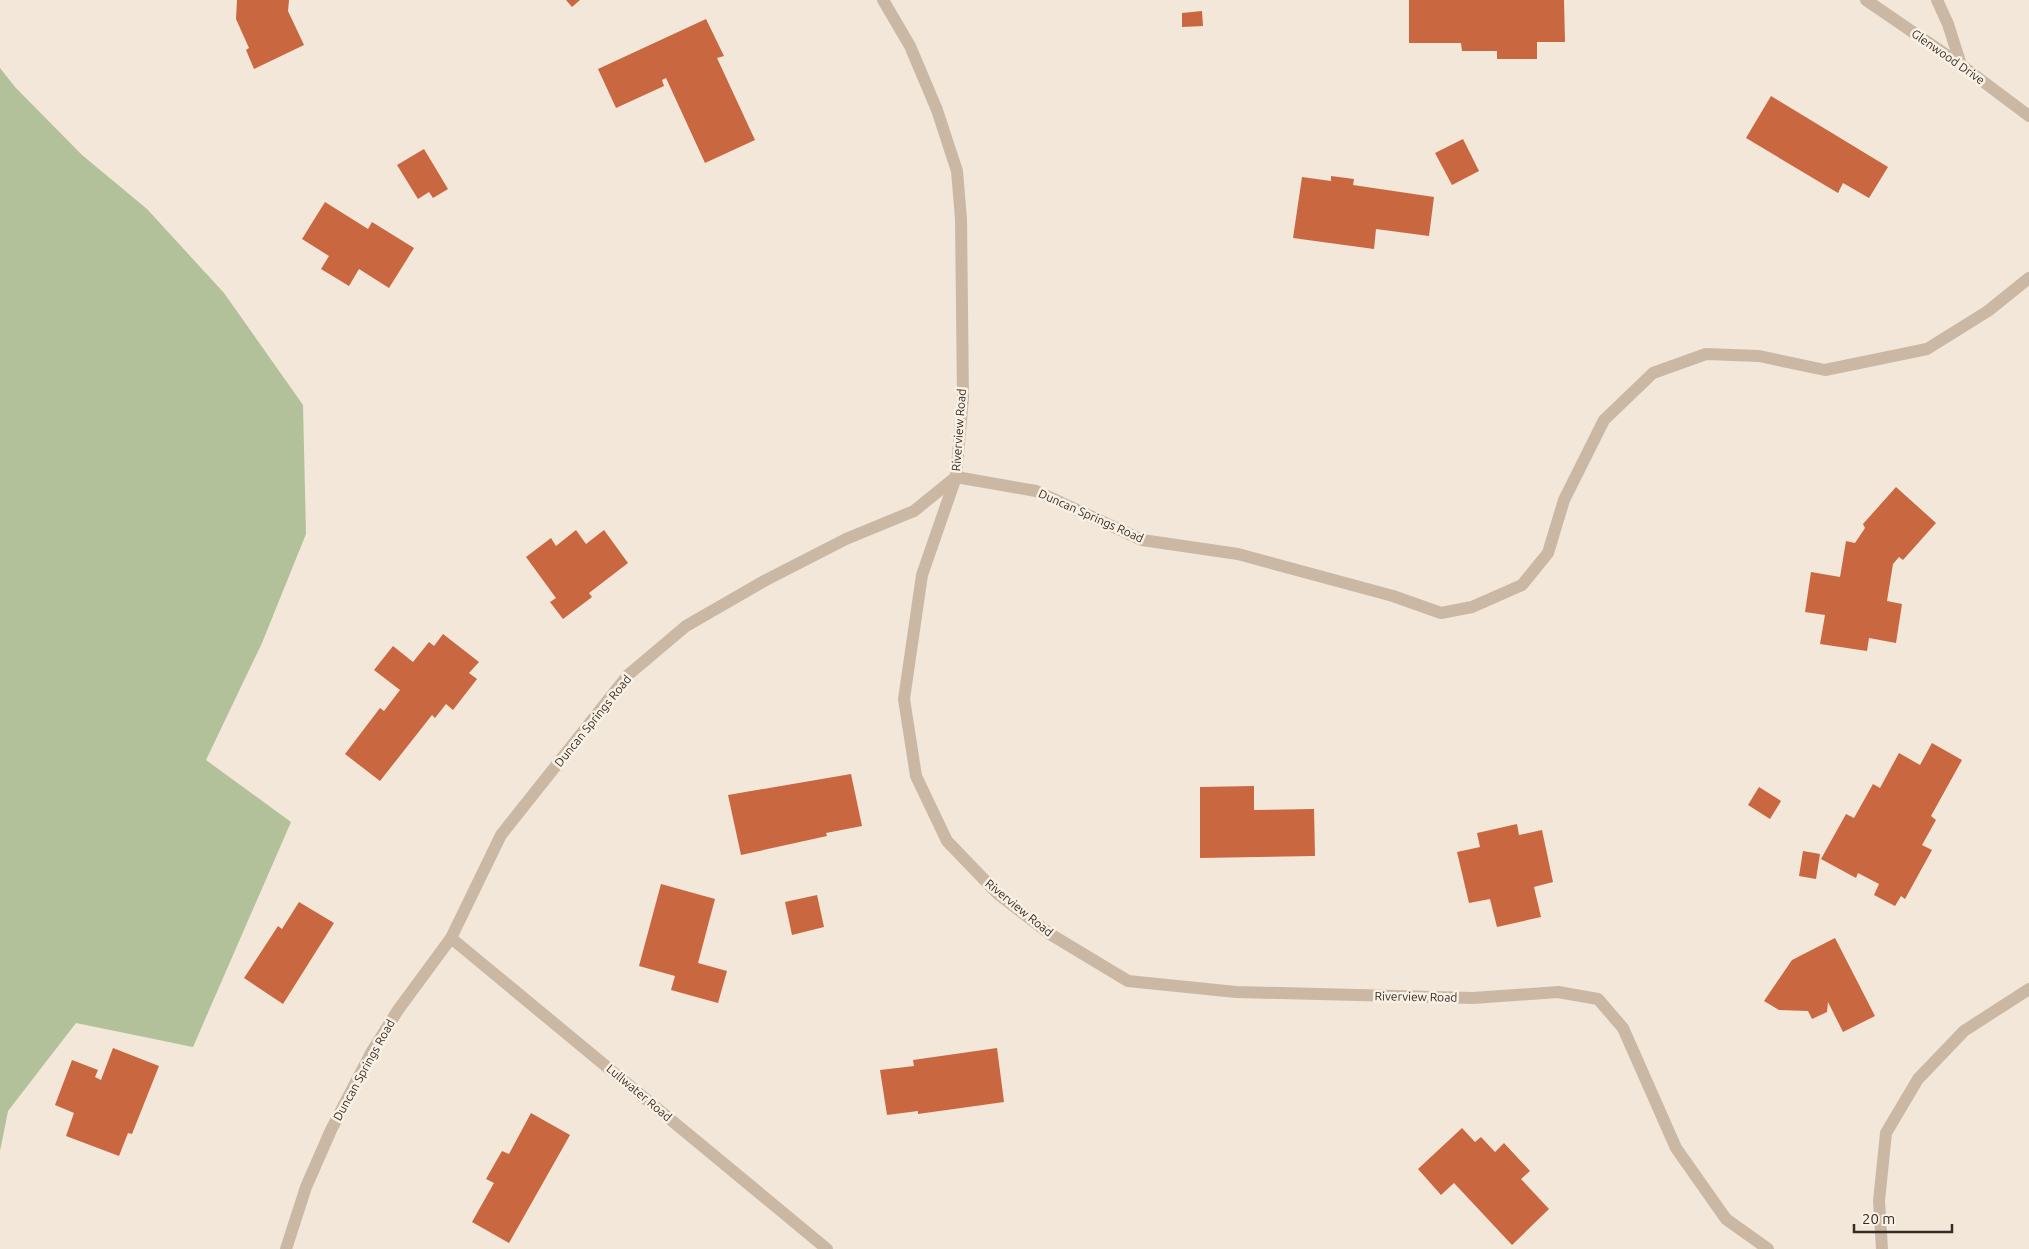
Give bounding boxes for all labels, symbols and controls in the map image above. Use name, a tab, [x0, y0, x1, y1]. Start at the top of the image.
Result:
street label: Glenwood Drive	[1909, 27, 1987, 87]
street label: Riverview Road	[949, 388, 968, 472]
street label: Duncan Springs Road	[1037, 486, 1146, 545]
street label: Duncan Springs Road	[552, 672, 633, 769]
street label: Riverview Road	[983, 877, 1056, 939]
street label: Riverview Road	[1375, 989, 1457, 1004]
street label: Duncan Springs Road	[330, 1017, 397, 1123]
street label: Lullwater Road	[604, 1062, 675, 1124]
scale bar	[1854, 1202, 1952, 1234]
text: 20 m	[1862, 1210, 1895, 1227]

